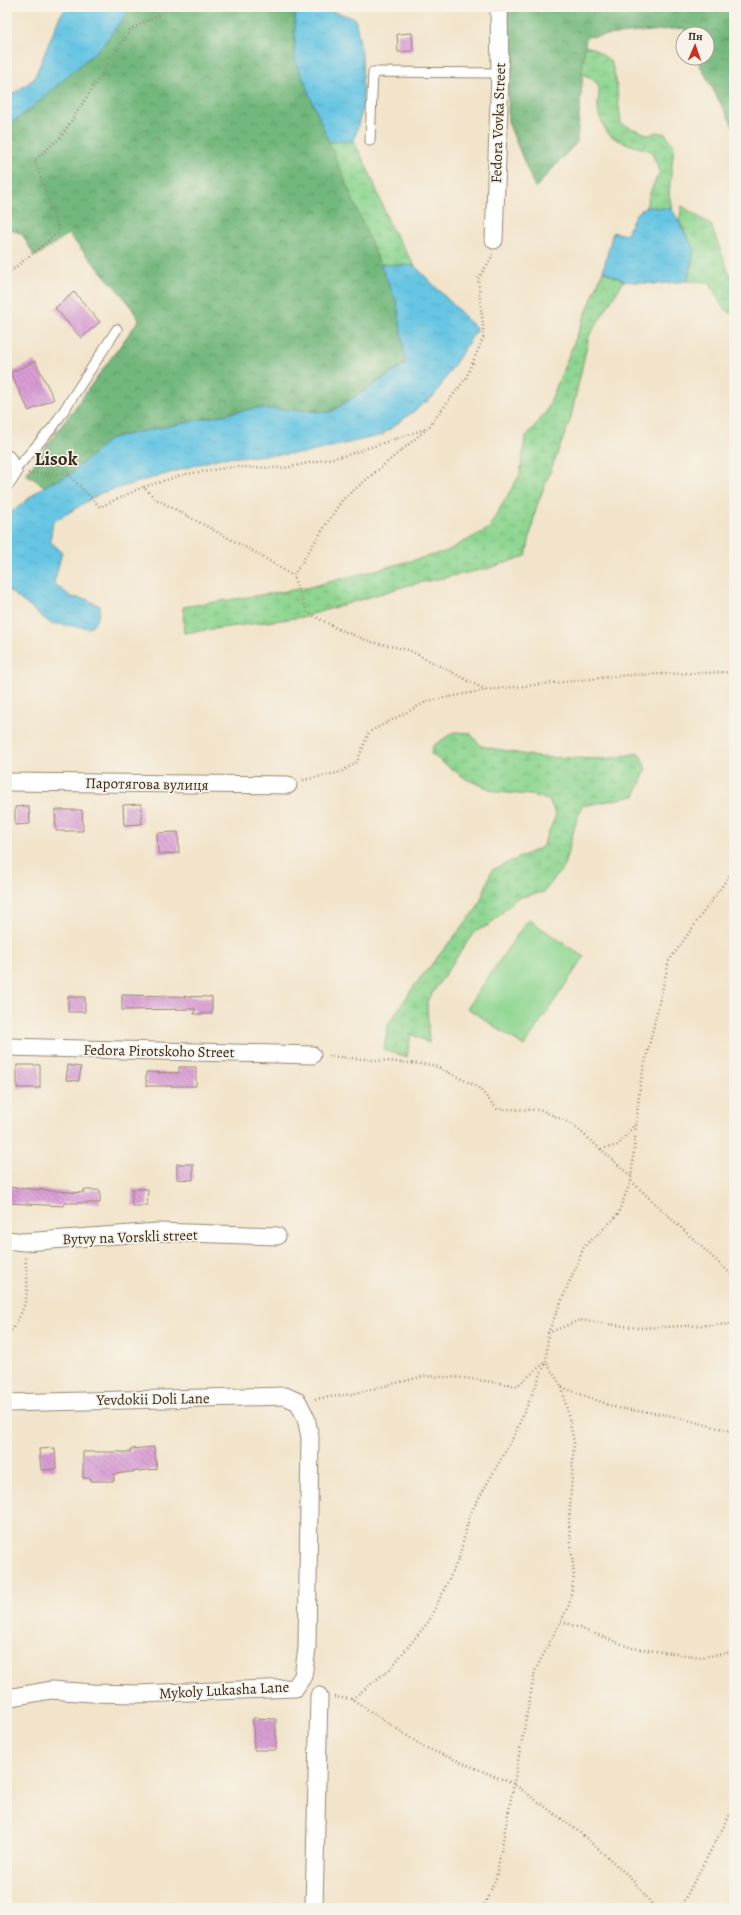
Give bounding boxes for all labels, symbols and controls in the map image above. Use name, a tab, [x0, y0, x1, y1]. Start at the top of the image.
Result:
north arrow	[675, 26, 715, 66]
text: Пн	[688, 29, 703, 44]
street label: Fedora Vovka Street	[486, 62, 510, 184]
district label: Lisok	[35, 446, 78, 472]
street label: Паротягова вулиця	[85, 773, 209, 795]
street label: Fedora Pirotskoho Street	[83, 1040, 235, 1062]
street label: Bytvy na Vorskli street	[62, 1225, 198, 1249]
street label: Yevdokii Doli Lane	[95, 1388, 210, 1410]
street label: Mykoly Lukasha Lane	[158, 1677, 290, 1703]

